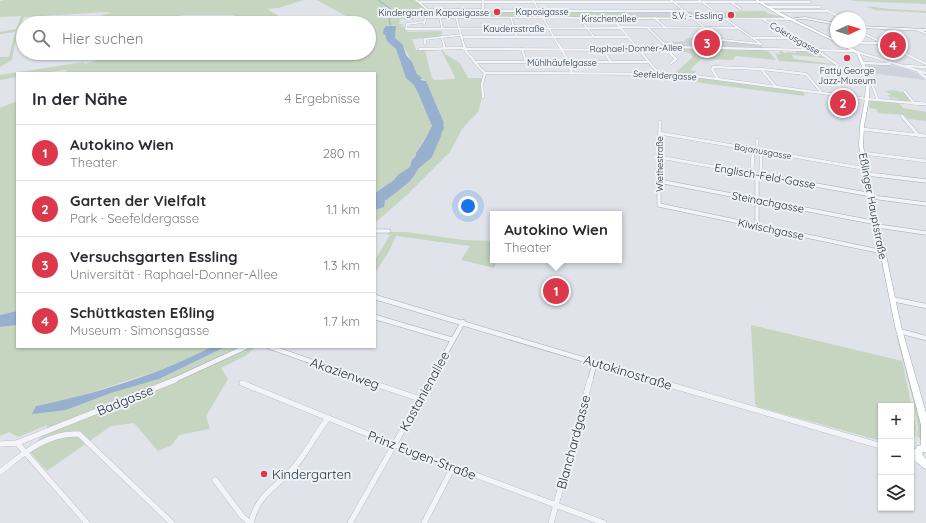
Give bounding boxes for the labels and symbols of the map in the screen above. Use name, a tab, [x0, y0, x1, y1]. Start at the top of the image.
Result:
street label: Kaposigasse	[515, 6, 569, 17]
place label: Kindergarten Kaposigasse	[379, 7, 489, 18]
marker: Kindergarten Kaposigasse	[492, 7, 502, 17]
place label: S.V. - Essling	[672, 10, 723, 21]
marker: S.V. - Essling	[726, 10, 736, 20]
north arrow	[830, 12, 866, 48]
street label: Kirschenallee	[581, 13, 637, 24]
street label: Colerusgasse	[768, 19, 822, 57]
street label: Kaudersstraße	[483, 23, 545, 34]
pin: 3	[694, 28, 720, 58]
pin: 4	[880, 30, 906, 60]
street label: Raphael-Donner-Allee	[590, 42, 682, 54]
marker: Fatty George Jazz-Museum	[842, 53, 852, 63]
street label: Mühlhäufelgasse	[527, 57, 597, 68]
place label: Fatty George Jazz-Museum	[818, 65, 876, 86]
street label: Seefeldergasse	[633, 68, 697, 82]
pin: 2	[830, 88, 856, 118]
street label: Wiethestraße	[654, 136, 665, 192]
street label: Bojanusgasse	[733, 141, 793, 161]
street label: Eßlinger Hauptstraße	[856, 152, 890, 260]
street label: Englisch-Feld-Gasse	[713, 160, 817, 192]
street label: Steinachgasse	[731, 188, 805, 216]
your location	[458, 196, 478, 216]
street label: Kiwischgasse	[737, 215, 805, 243]
pin: 1	[543, 276, 569, 306]
street label: Kastanienallee	[396, 348, 452, 434]
street label: Autokinostraße	[582, 351, 674, 393]
street label: Akazienweg	[308, 354, 382, 392]
street label: Badgasse	[94, 381, 156, 419]
street label: Blanchardgasse	[553, 393, 593, 491]
street label: Prinz Eugen-Straße	[366, 427, 478, 483]
place label: Kindergarten	[272, 466, 351, 482]
marker: Kindergarten	[259, 469, 269, 479]

